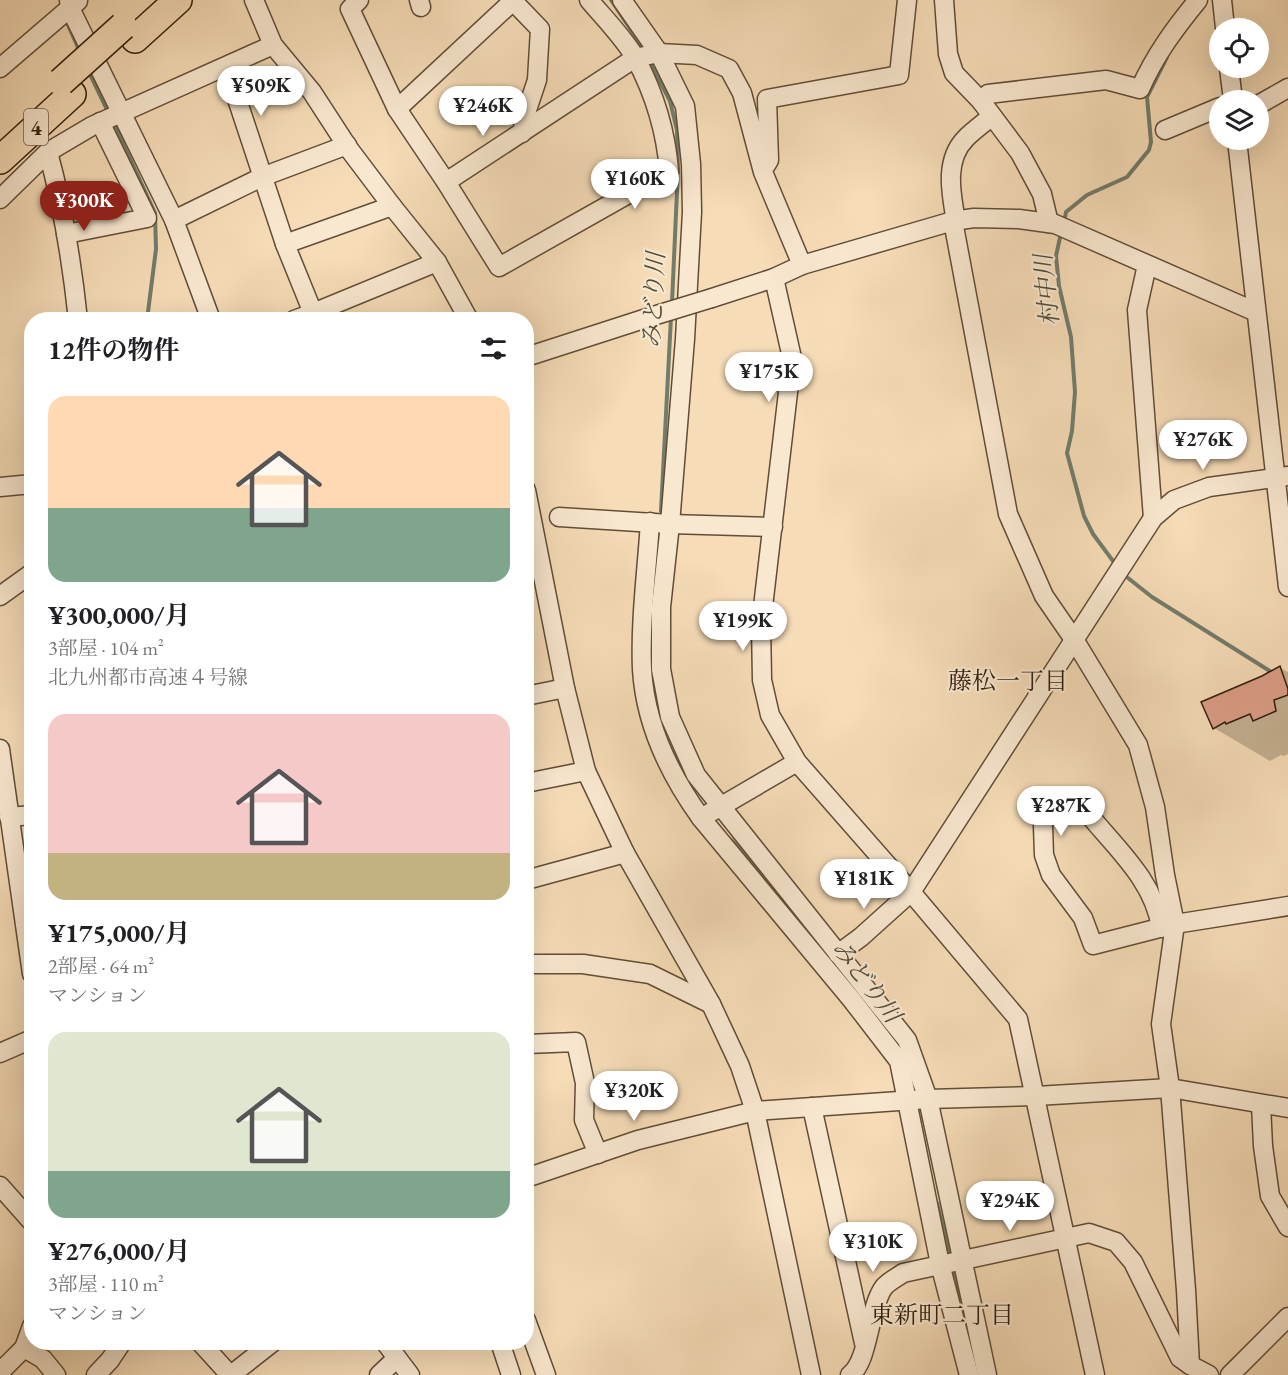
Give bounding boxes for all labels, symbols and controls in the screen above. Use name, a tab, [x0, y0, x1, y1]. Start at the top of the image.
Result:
map controls	[1209, 18, 1269, 150]
button: locate	[1209, 18, 1269, 78]
pin: ¥509K	[219, 66, 303, 117]
text: ¥509K	[231, 72, 291, 98]
pin: ¥246K	[441, 86, 525, 137]
button: layers	[1209, 90, 1269, 150]
text: ¥246K	[453, 92, 513, 118]
road number: 4	[24, 109, 48, 145]
pin: ¥160K	[593, 159, 677, 210]
text: ¥160K	[605, 165, 665, 191]
pin: ¥300K	[42, 181, 126, 232]
text: ¥300K	[54, 187, 114, 213]
water label: みどり川	[635, 248, 671, 349]
water label: 村中川	[1027, 250, 1065, 327]
icon: filters	[477, 332, 510, 365]
text: 12件の物件	[48, 333, 180, 367]
pin: ¥175K	[727, 352, 811, 403]
text: ¥175K	[739, 358, 799, 384]
pin: ¥276K	[1161, 420, 1245, 471]
text: ¥276K	[1173, 426, 1233, 452]
icon: home	[225, 435, 333, 543]
text: ¥300,000/月	[48, 598, 190, 632]
pin: ¥199K	[701, 601, 785, 652]
text: ¥199K	[713, 607, 773, 633]
text: 3部屋 · 104 m²	[48, 635, 164, 661]
text: 北九州都市高速４号線	[48, 664, 248, 690]
district label: 藤松一丁目	[948, 665, 1068, 696]
icon: home	[225, 753, 333, 861]
pin: ¥287K	[1019, 786, 1103, 837]
text: ¥287K	[1031, 792, 1091, 818]
pin: ¥181K	[822, 859, 906, 910]
text: ¥181K	[834, 865, 894, 891]
text: ¥175,000/月	[48, 916, 190, 950]
water label: みどり川	[826, 933, 910, 1031]
text: 2部屋 · 64 m²	[48, 953, 154, 979]
text: マンション	[48, 982, 147, 1008]
icon: home	[225, 1071, 333, 1179]
pin: ¥320K	[592, 1071, 676, 1122]
text: ¥320K	[604, 1077, 664, 1103]
pin: ¥294K	[968, 1181, 1052, 1232]
text: ¥294K	[980, 1187, 1040, 1213]
pin: ¥310K	[831, 1222, 915, 1273]
text: ¥310K	[843, 1228, 903, 1254]
text: ¥276,000/月	[48, 1234, 190, 1268]
text: 3部屋 · 110 m²	[48, 1271, 164, 1297]
district label: 東新町二丁目	[870, 1299, 1014, 1330]
text: マンション	[48, 1300, 147, 1326]

